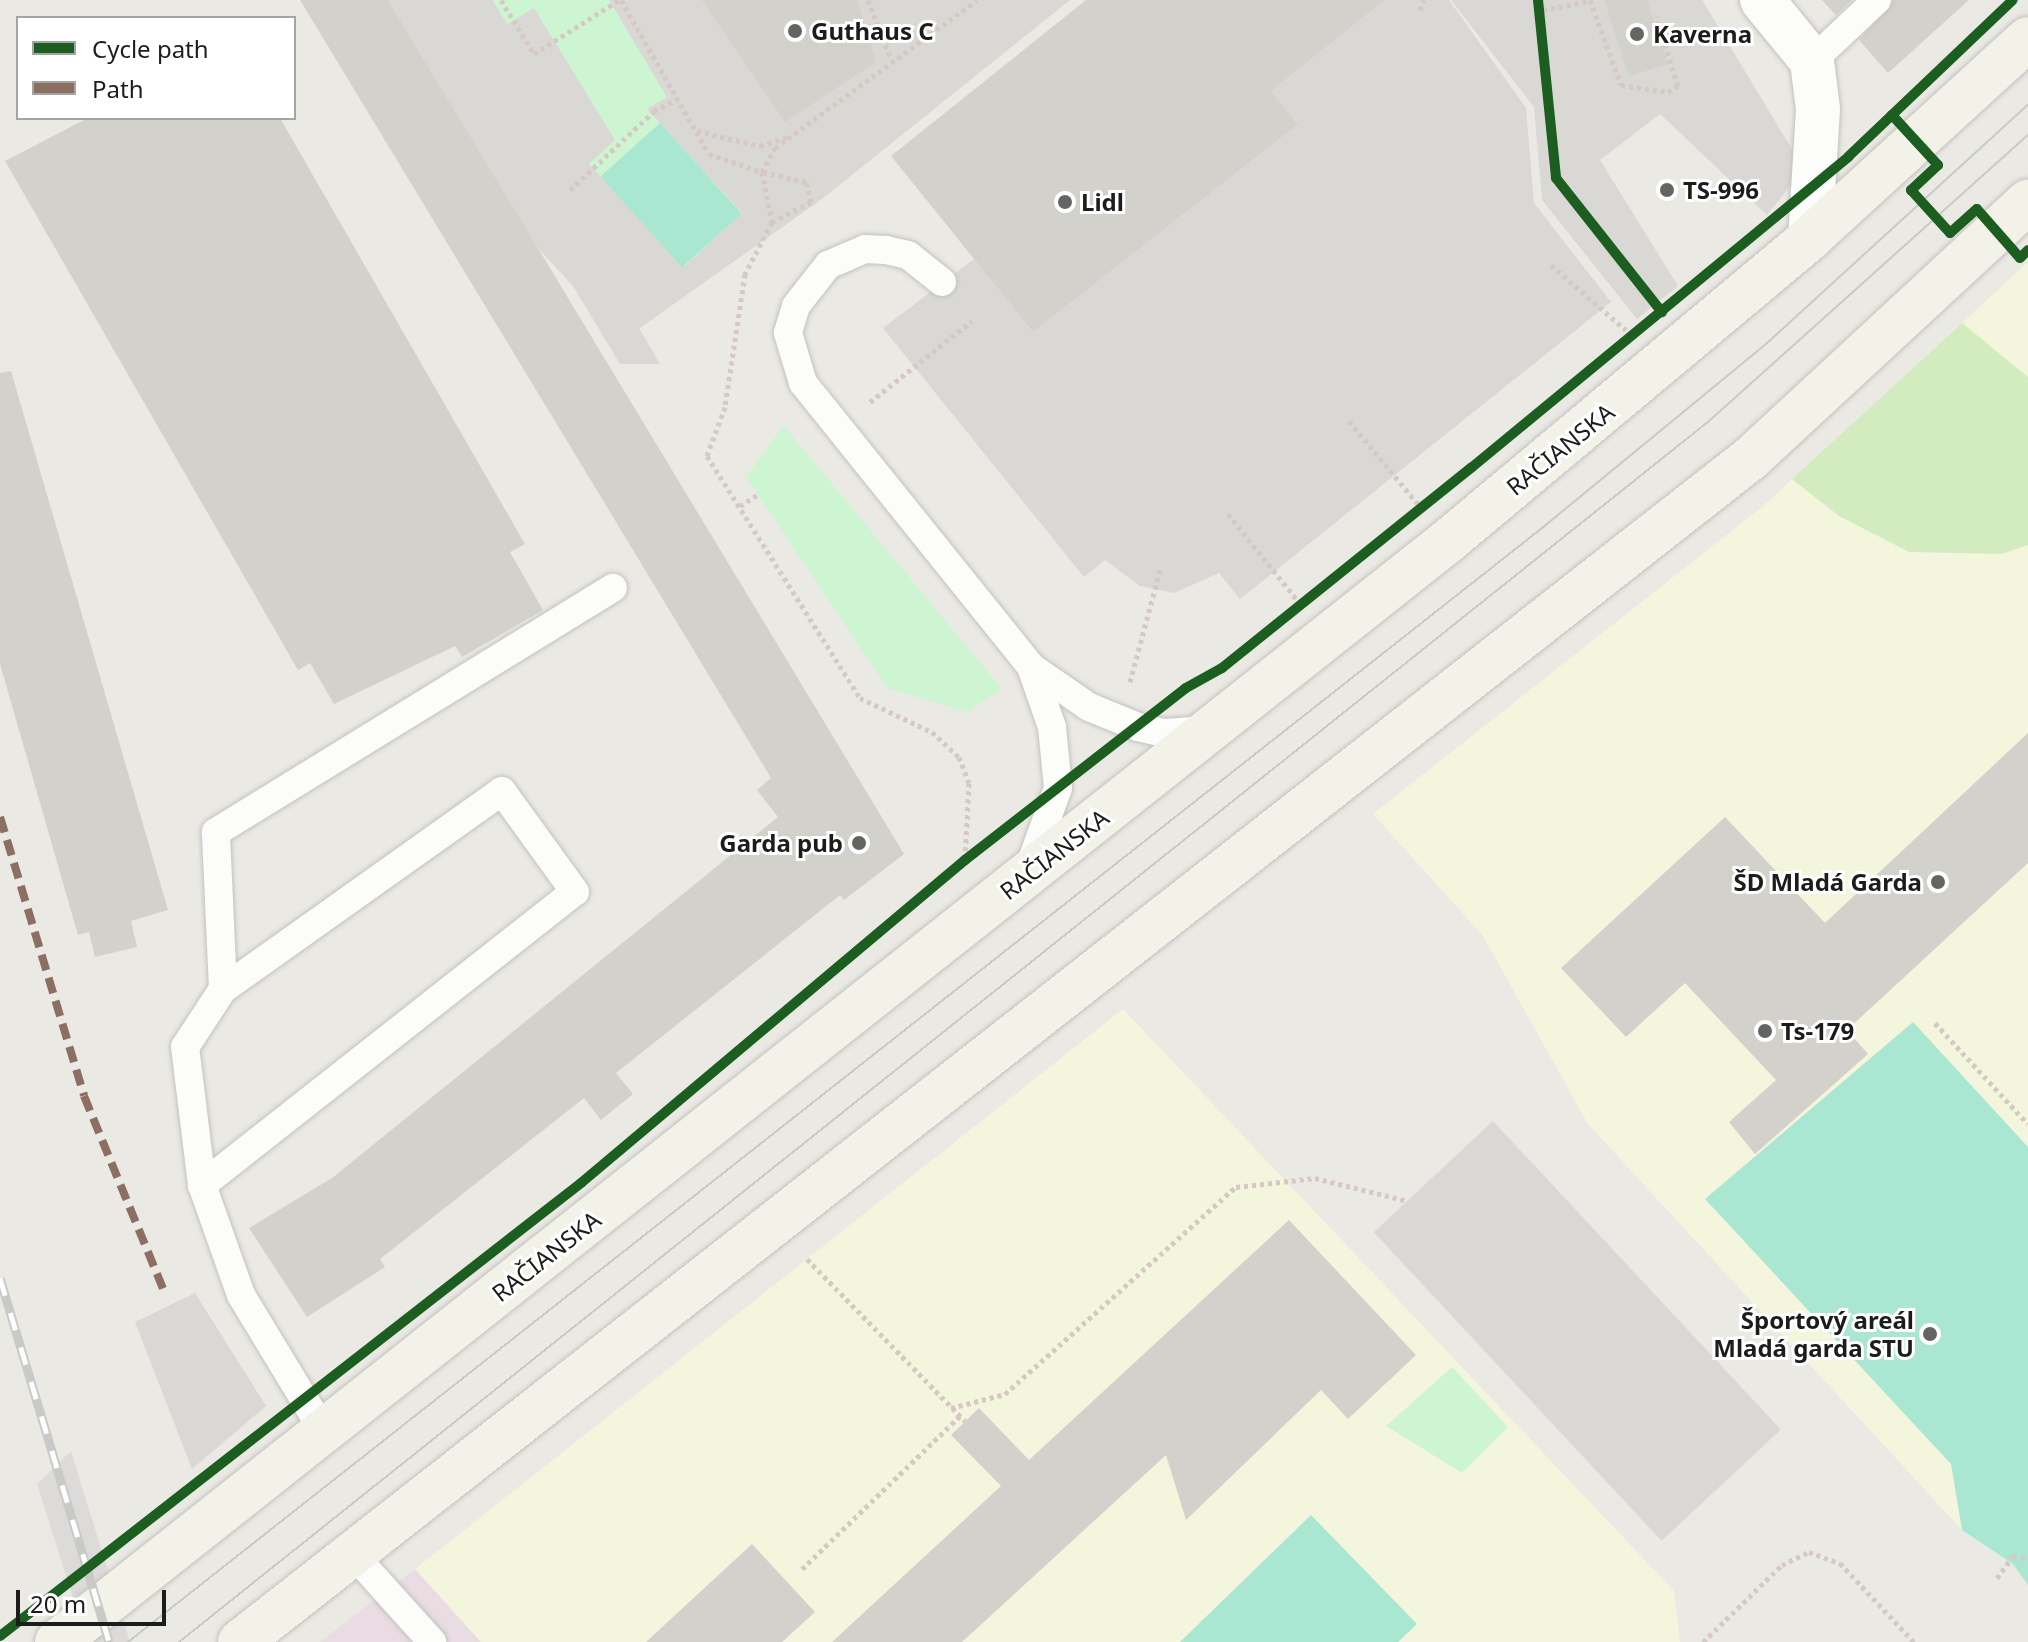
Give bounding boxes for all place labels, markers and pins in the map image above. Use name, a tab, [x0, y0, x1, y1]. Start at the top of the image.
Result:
place label: Guthaus C	[811, 17, 934, 45]
place label: Kaverna	[1653, 20, 1752, 48]
marker: Guthaus C	[786, 22, 804, 40]
marker: Kaverna	[1628, 25, 1646, 43]
place label: TS-996	[1683, 176, 1759, 204]
marker: TS-996	[1658, 181, 1676, 199]
place label: Lidl	[1081, 188, 1124, 216]
marker: Lidl	[1056, 193, 1074, 211]
place label: Garda pub	[719, 829, 843, 857]
marker: Garda pub	[850, 834, 868, 852]
place label: ŠD Mladá Garda	[1733, 868, 1922, 896]
marker: ŠD Mladá Garda	[1929, 873, 1947, 891]
place label: Ts-179	[1781, 1017, 1854, 1045]
marker: Ts-179	[1756, 1022, 1774, 1040]
place label: Športový areál Mladá garda STU	[1713, 1306, 1914, 1362]
marker: Športový areál Mladá garda STU	[1921, 1325, 1939, 1343]

